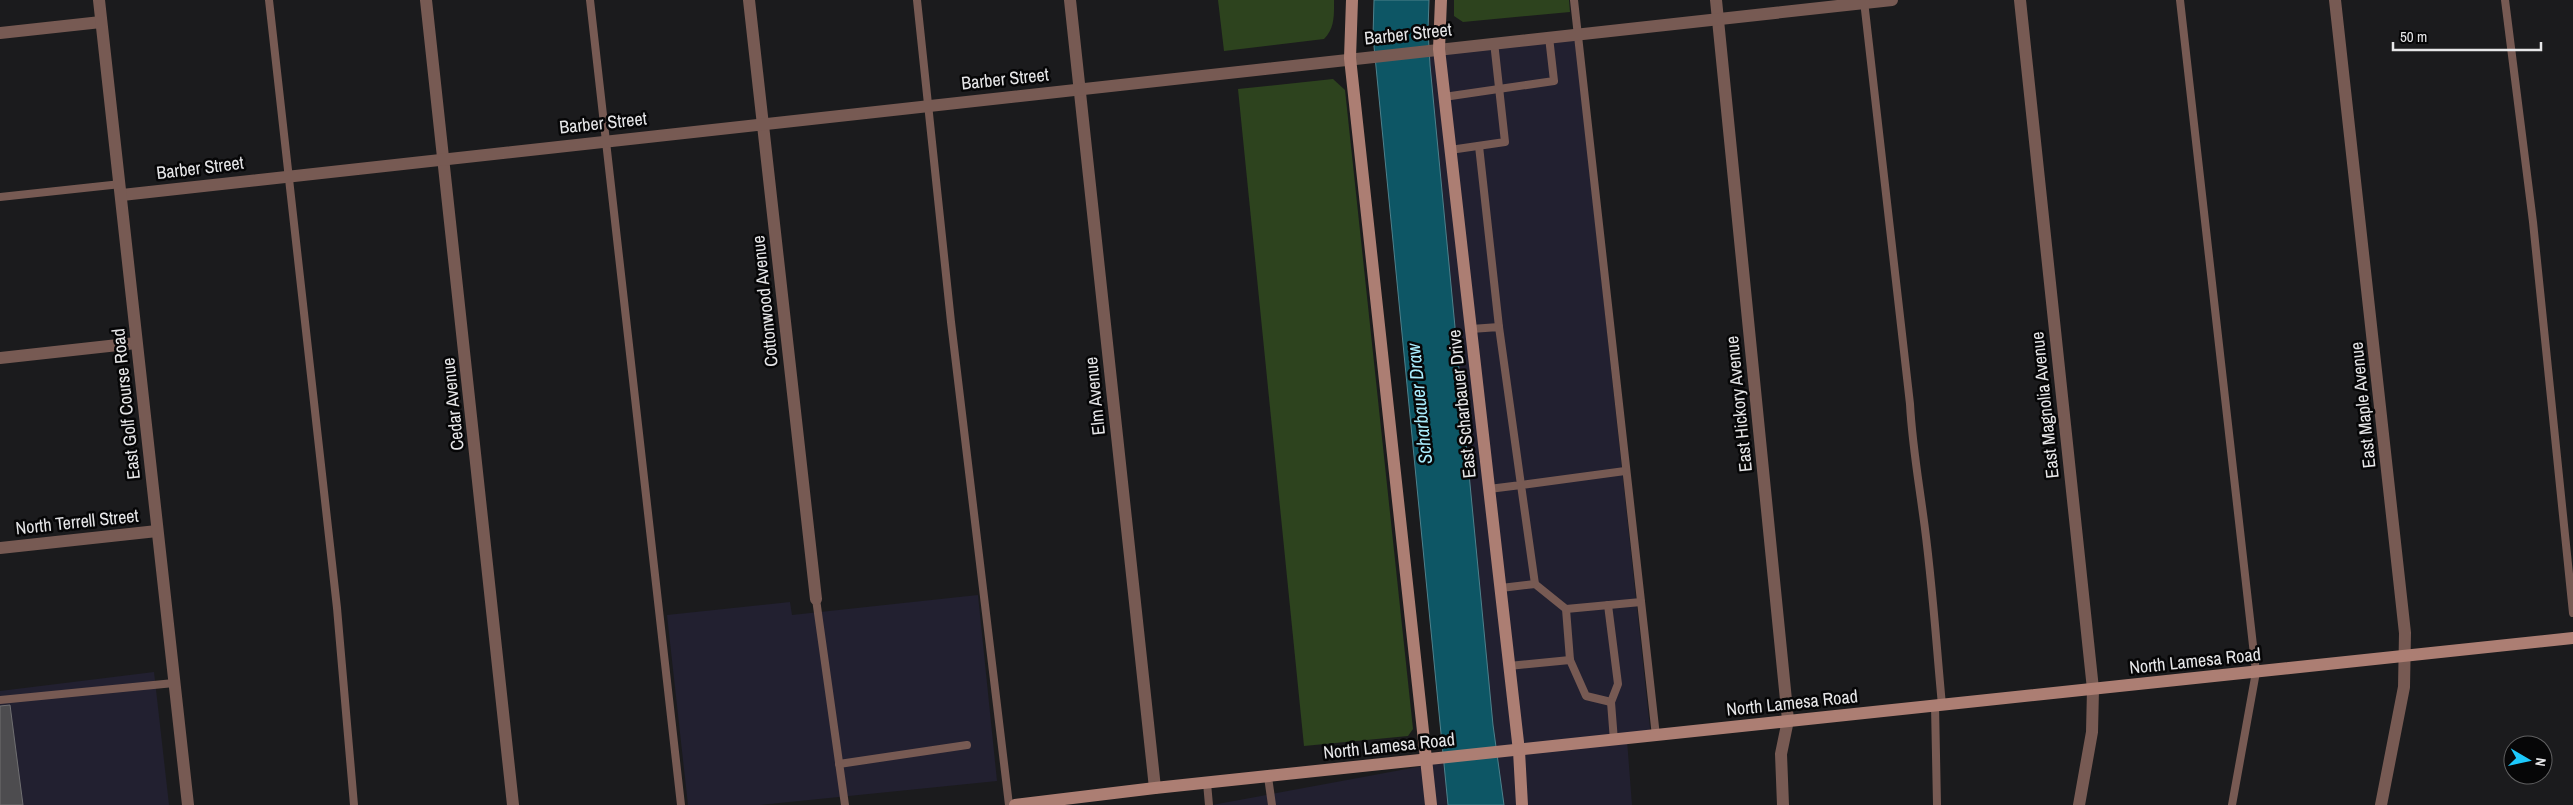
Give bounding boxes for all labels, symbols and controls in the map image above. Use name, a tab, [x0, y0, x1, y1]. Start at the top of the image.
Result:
street label: Barber Street	[1363, 16, 1453, 51]
scale bar	[2393, 20, 2540, 52]
text: 50 m	[2400, 26, 2427, 47]
street label: Barber Street	[960, 61, 1050, 96]
street label: Barber Street	[558, 105, 648, 140]
street label: Barber Street	[155, 150, 245, 185]
street label: Cottonwood Avenue	[745, 234, 784, 368]
street label: East Golf Course Road	[105, 327, 146, 481]
street label: East Scharbauer Drive	[1441, 328, 1482, 480]
street label: East Magnolia Avenue	[2024, 330, 2065, 480]
street label: East Hickory Avenue	[1719, 335, 1758, 473]
water label: Scharbauer Draw	[1400, 341, 1438, 466]
street label: East Maple Avenue	[2343, 341, 2382, 469]
street label: Cedar Avenue	[435, 356, 470, 452]
street label: Elm Avenue	[1078, 356, 1111, 436]
street label: North Terrell Street	[14, 503, 140, 540]
street label: North Lamesa Road	[2128, 641, 2262, 680]
street label: North Lamesa Road	[1725, 683, 1859, 722]
street label: North Lamesa Road	[1322, 726, 1456, 765]
north arrow	[2503, 735, 2553, 785]
text: N	[2531, 757, 2550, 768]

